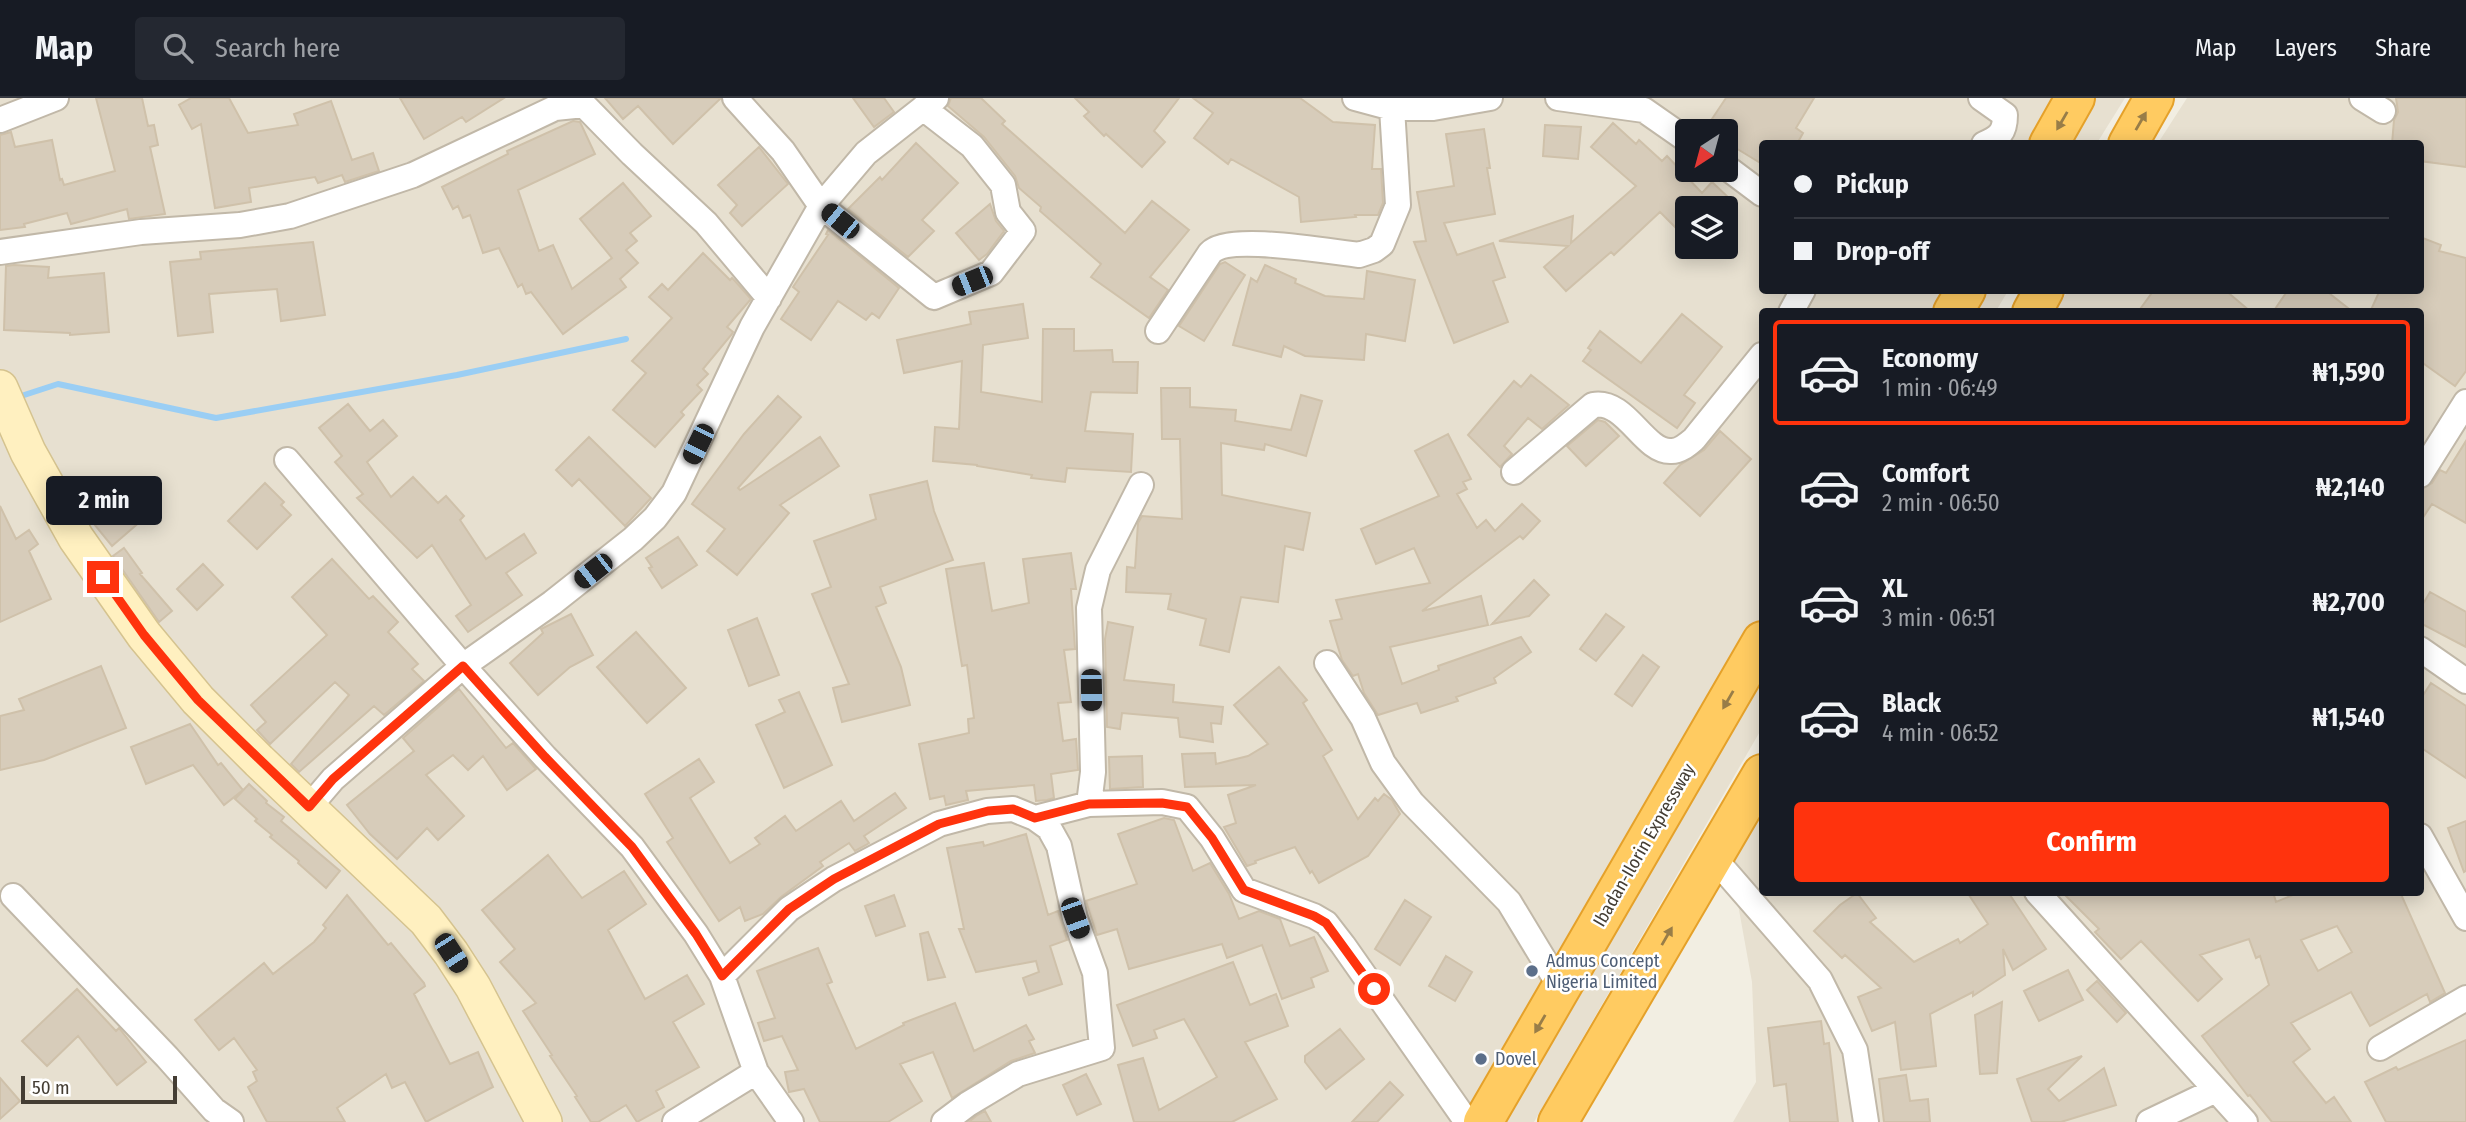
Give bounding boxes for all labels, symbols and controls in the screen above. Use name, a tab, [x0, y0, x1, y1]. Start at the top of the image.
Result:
search box	[135, 17, 625, 80]
text: Map	[35, 28, 93, 68]
icon: search	[159, 29, 197, 67]
text: Search here	[215, 33, 340, 64]
text: Map	[2195, 34, 2237, 62]
text: Layers	[2275, 34, 2337, 62]
text: Share	[2375, 34, 2431, 62]
one-way arrow	[2056, 111, 2068, 130]
one-way arrow	[2135, 111, 2147, 130]
north arrow	[1675, 119, 1738, 182]
map controls	[1675, 119, 1738, 259]
text: Pickup	[1836, 169, 1909, 200]
button: layers	[1675, 196, 1738, 259]
car	[818, 200, 863, 242]
text: Drop-off	[1836, 236, 1929, 267]
car	[949, 263, 996, 299]
icon: car	[1798, 341, 1861, 404]
text: Economy	[1882, 343, 1978, 374]
text: ₦1,590	[2313, 357, 2385, 388]
text: 1 min · 06:49	[1882, 374, 1998, 402]
car	[680, 421, 717, 467]
icon: car	[1798, 456, 1861, 519]
text: Comfort	[1882, 458, 1970, 489]
text: ₦2,140	[2316, 472, 2385, 503]
callout: 2 min	[45, 476, 161, 524]
text: 2 min	[79, 486, 130, 514]
text: 2 min · 06:50	[1882, 489, 2000, 517]
car	[570, 550, 617, 592]
route end	[87, 561, 119, 593]
icon: car	[1798, 571, 1861, 634]
text: XL	[1882, 573, 1908, 604]
text: ₦2,700	[2313, 587, 2385, 618]
text: 3 min · 06:51	[1882, 604, 1996, 632]
car	[1081, 669, 1102, 711]
icon: car	[1798, 686, 1861, 749]
text: Black	[1882, 688, 1941, 719]
one-way arrow	[1722, 690, 1734, 709]
text: ₦1,540	[2312, 702, 2385, 733]
text: 4 min · 06:52	[1882, 719, 1999, 747]
street label: Ibadan-Ilorin Expressway	[1588, 760, 1700, 930]
button: Confirm	[1794, 802, 2389, 882]
car	[1058, 895, 1093, 941]
one-way arrow	[1661, 927, 1673, 946]
car	[431, 930, 472, 976]
place label: Admus Concept Nigeria Limited	[1546, 950, 1660, 993]
marker: Admus Concept Nigeria Limited	[1524, 963, 1540, 979]
route start	[1358, 973, 1390, 1005]
one-way arrow	[1534, 1014, 1546, 1033]
place label: Dovel	[1495, 1048, 1537, 1070]
marker: Dovel	[1473, 1051, 1489, 1067]
scale bar	[21, 1073, 177, 1105]
text: 50 m	[32, 1076, 70, 1099]

